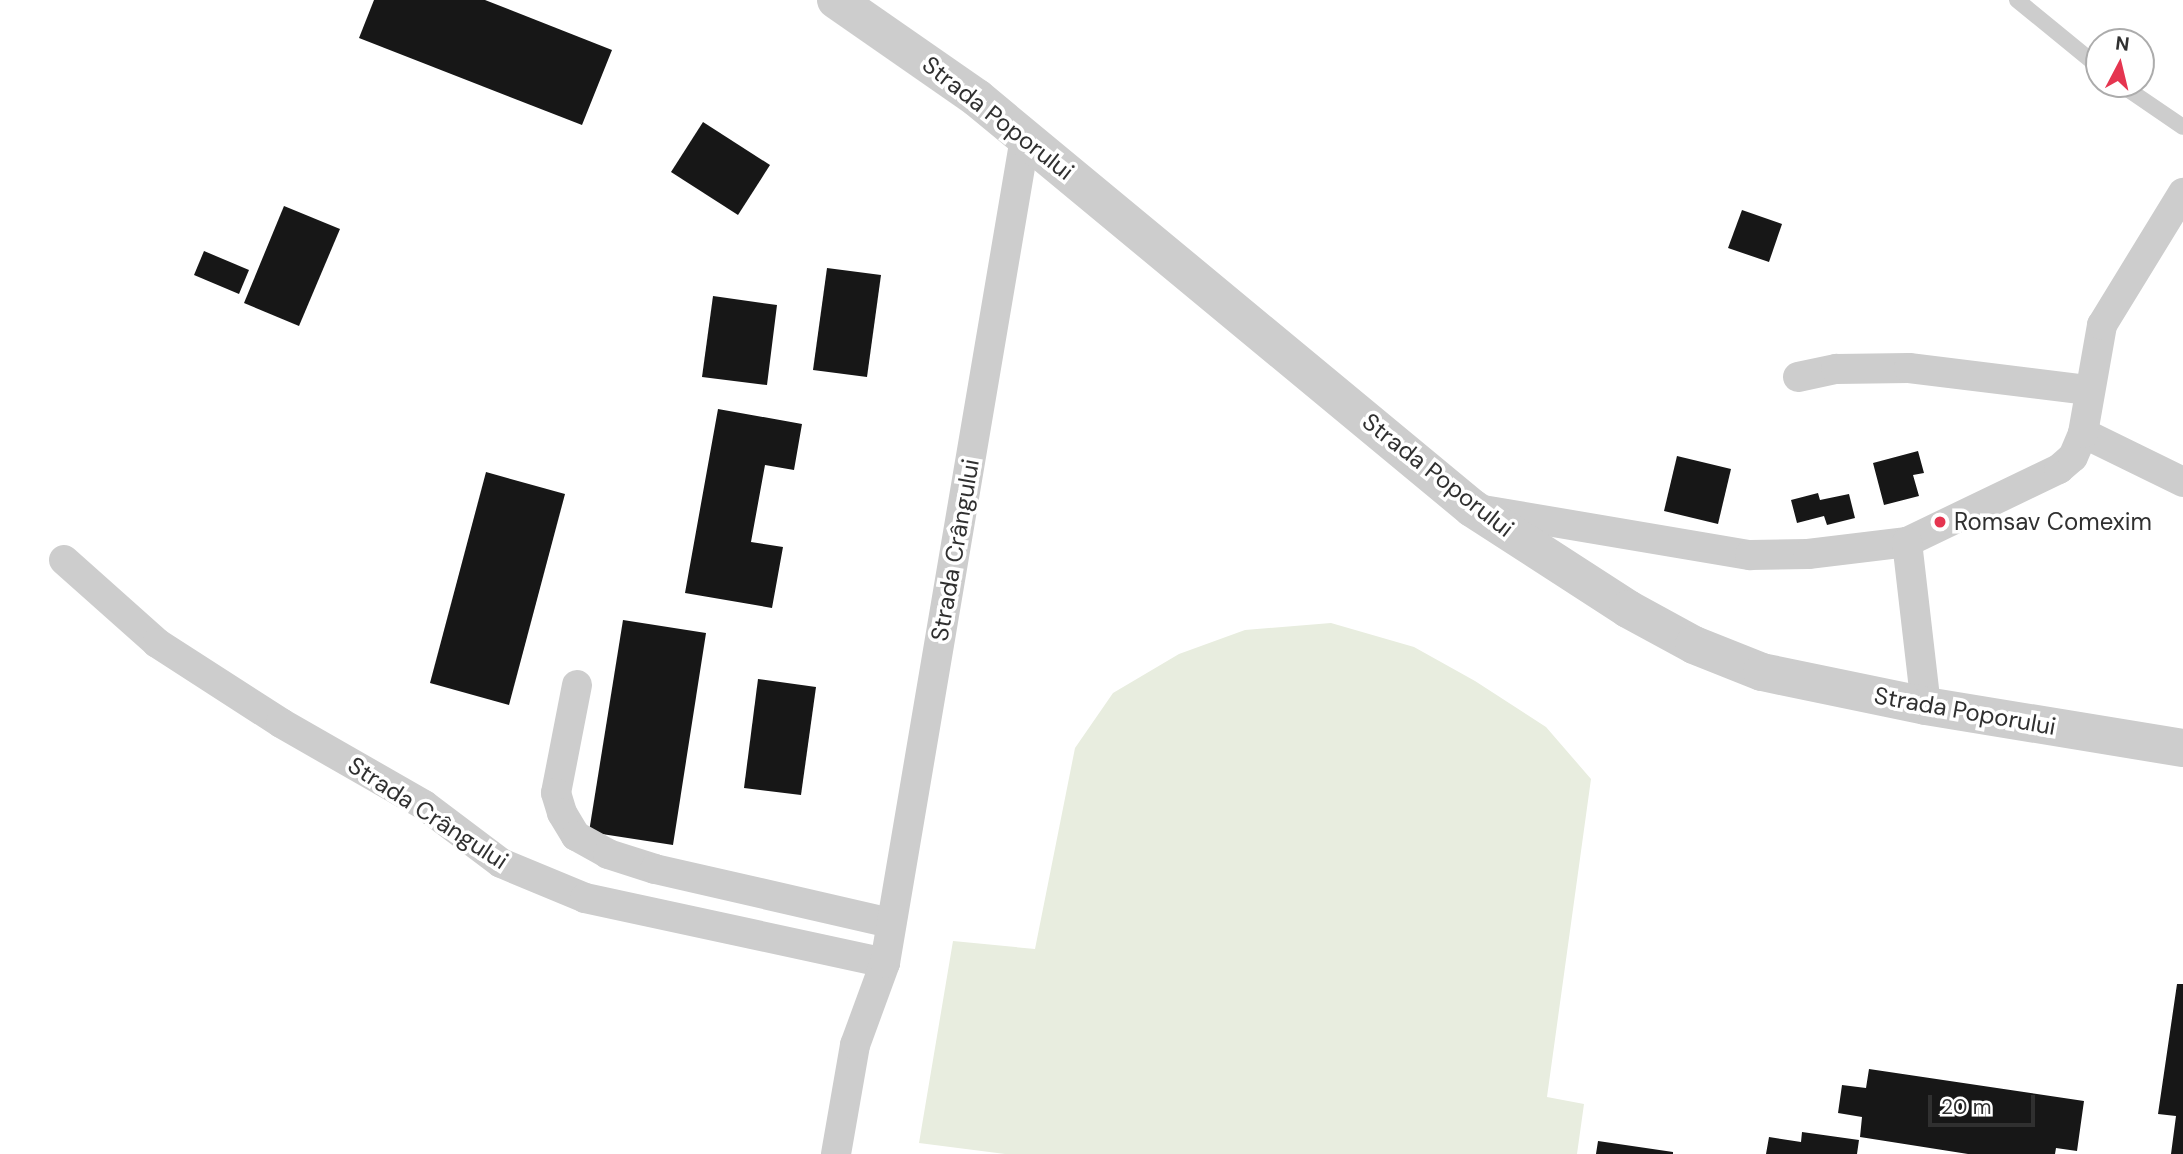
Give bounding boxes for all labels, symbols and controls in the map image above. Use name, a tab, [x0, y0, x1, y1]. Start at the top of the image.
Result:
north arrow	[2085, 28, 2155, 98]
text: N	[2114, 30, 2131, 57]
street label: Strada Poporului	[917, 50, 1079, 186]
street label: Strada Poporului	[1357, 407, 1519, 543]
street label: Strada Crângului	[925, 457, 985, 643]
place label: Romsav Comexim	[1954, 508, 2152, 536]
marker: Romsav Comexim	[1932, 514, 1948, 530]
street label: Strada Poporului	[1872, 681, 2058, 741]
street label: Strada Crângului	[343, 751, 513, 875]
scale bar	[1931, 1080, 2038, 1124]
text: 20 m	[1941, 1093, 1992, 1121]

